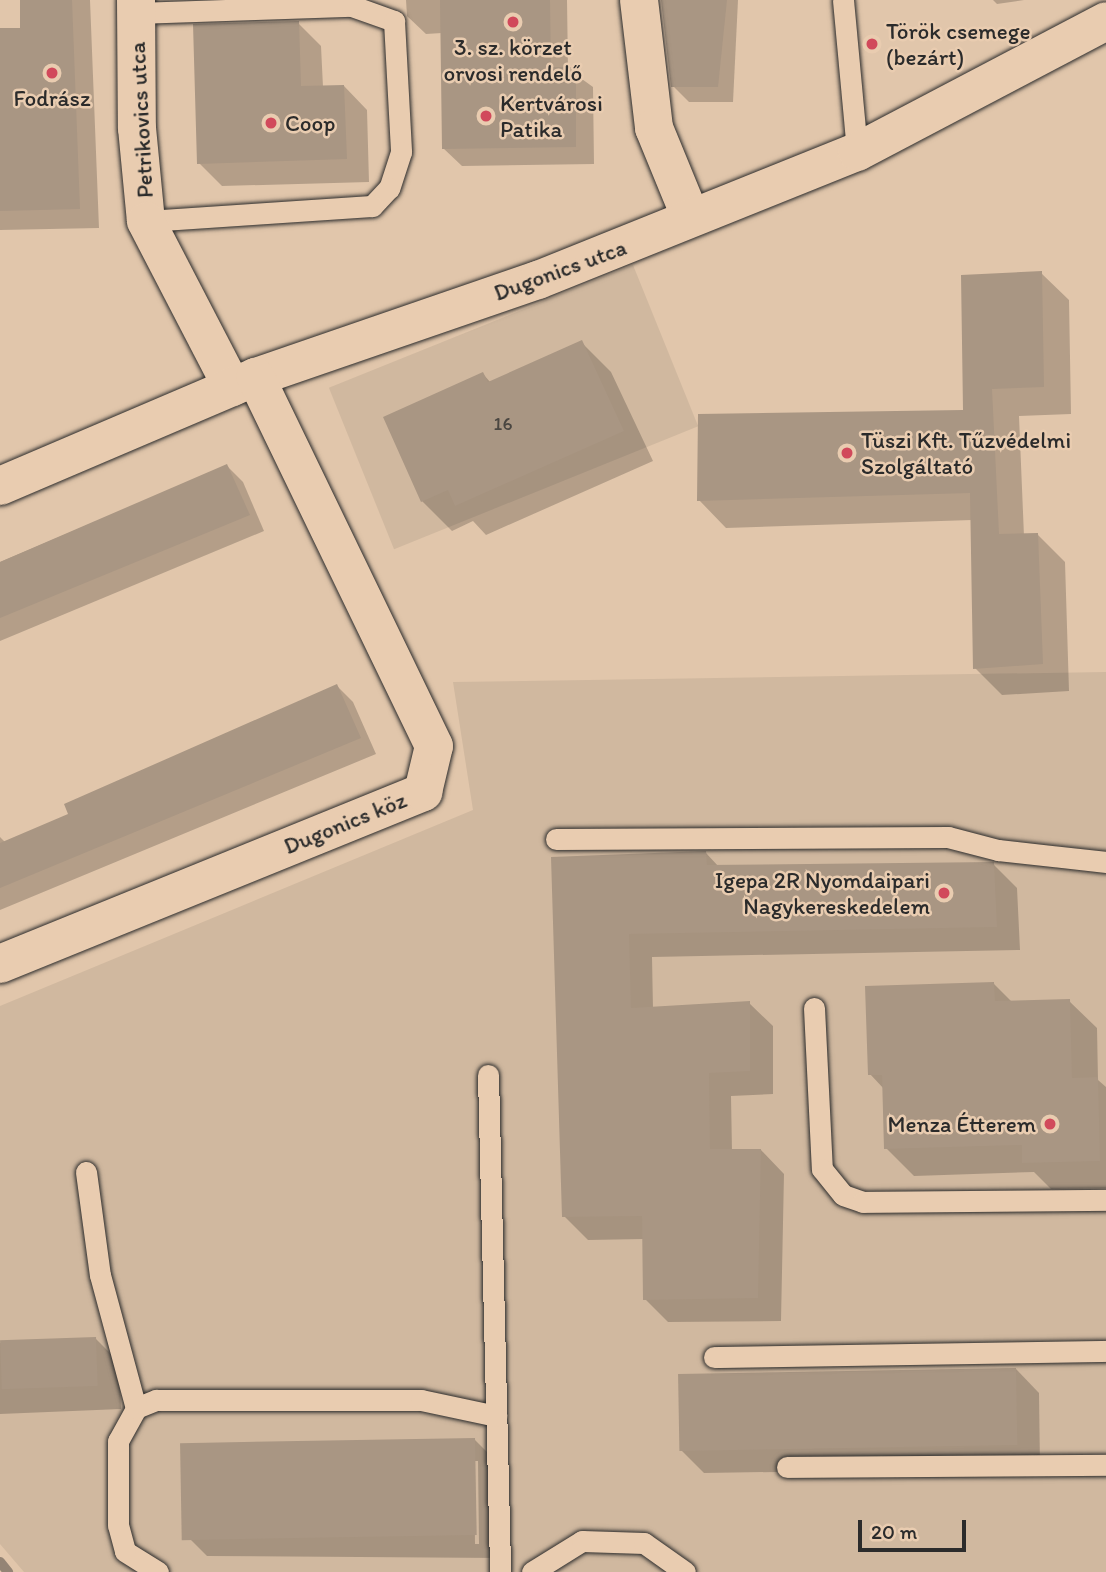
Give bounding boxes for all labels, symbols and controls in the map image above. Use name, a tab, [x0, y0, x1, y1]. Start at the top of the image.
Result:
marker: 3. sz. körzet orvosi rendelő	[505, 14, 521, 30]
place label: Török csemege (bezárt)	[886, 17, 1031, 71]
place label: 3. sz. körzet orvosi rendelő	[444, 33, 582, 87]
marker: Török csemege (bezárt)	[864, 36, 880, 52]
street label: Petrikovics utca	[123, 41, 159, 199]
marker: Fodrász	[44, 65, 60, 81]
place label: Fodrász	[13, 84, 91, 112]
place label: Kertvárosi Patika	[500, 89, 603, 143]
marker: Kertvárosi Patika	[478, 108, 494, 124]
place label: Coop	[285, 109, 335, 137]
marker: Coop	[263, 115, 279, 131]
street label: Dugonics utca	[490, 233, 630, 307]
house number: 16	[494, 413, 512, 435]
place label: Tüszi Kft. Tűzvédelmi Szolgáltató	[861, 426, 1070, 480]
marker: Tüszi Kft. Tűzvédelmi Szolgáltató	[839, 445, 855, 461]
street label: Dugonics köz	[280, 786, 410, 860]
place label: Igepa 2R Nyomdaipari Nagykereskedelem	[715, 866, 930, 920]
marker: Igepa 2R Nyomdaipari Nagykereskedelem	[936, 885, 952, 901]
place label: Menza Étterem	[888, 1110, 1036, 1138]
marker: Menza Étterem	[1042, 1116, 1058, 1132]
scale bar	[861, 1506, 970, 1550]
text: 20 m	[871, 1519, 917, 1544]

